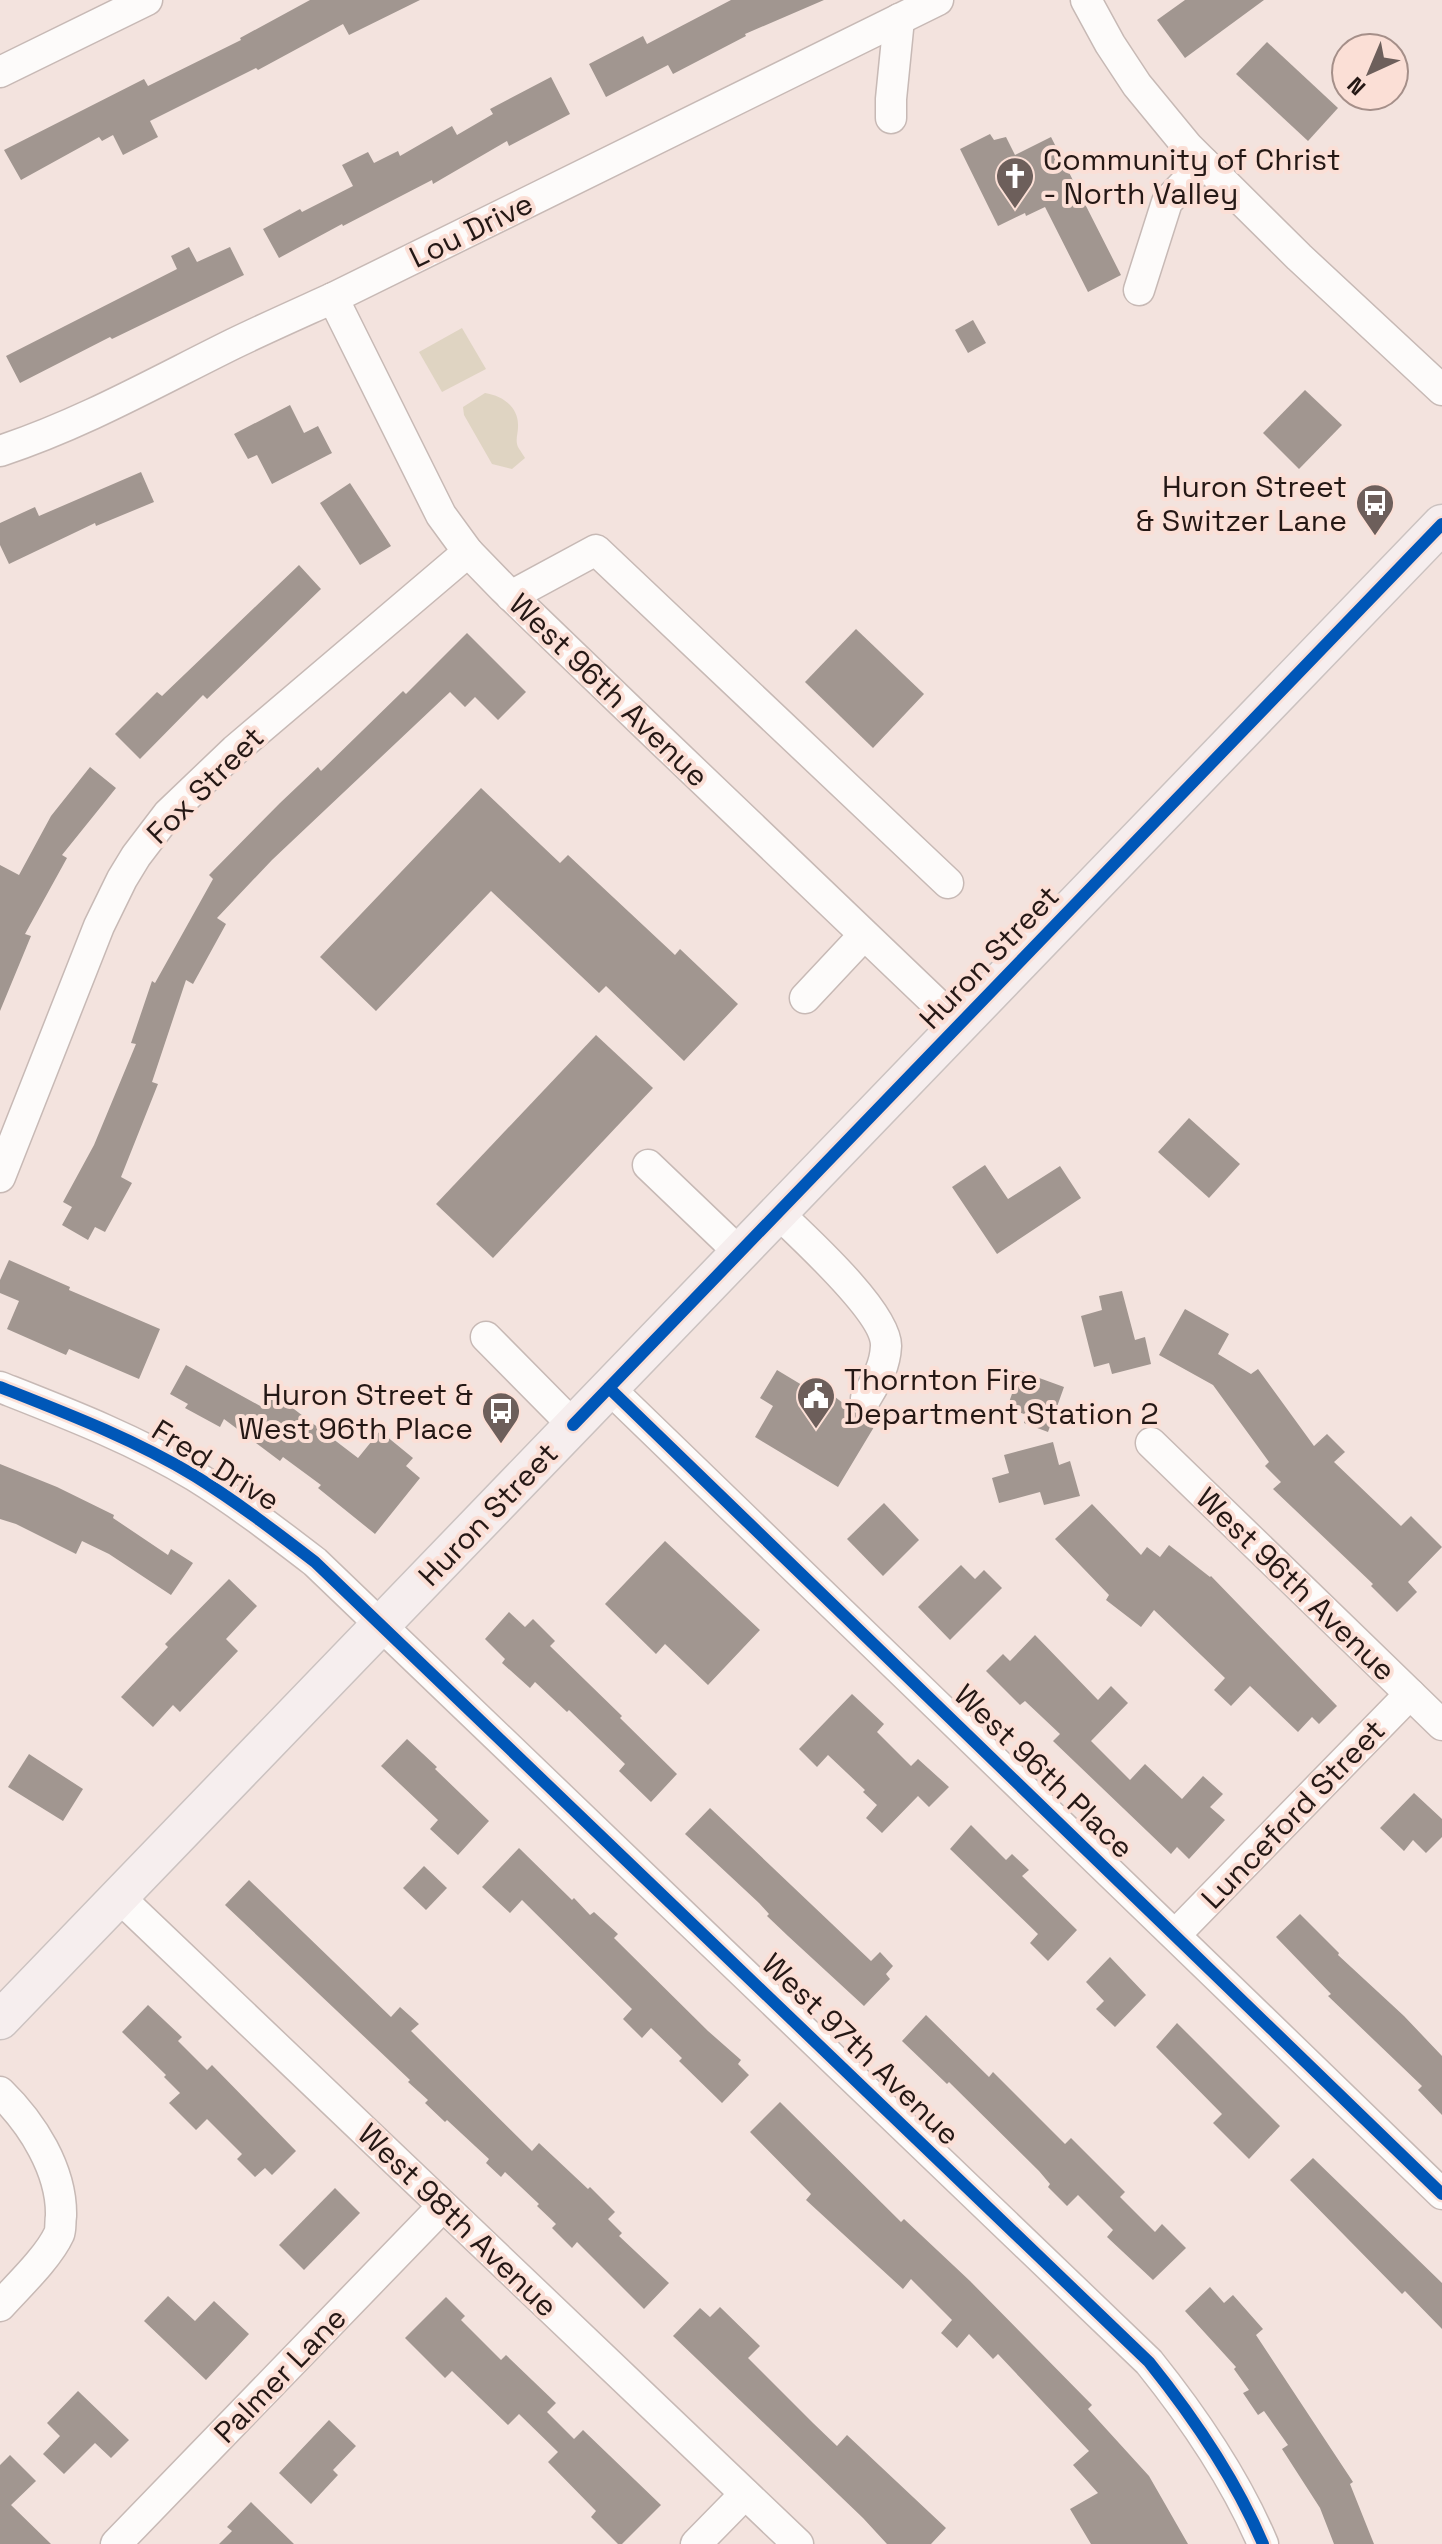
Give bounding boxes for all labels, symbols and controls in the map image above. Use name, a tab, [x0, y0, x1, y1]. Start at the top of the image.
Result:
north arrow	[1330, 32, 1410, 112]
text: N	[1341, 71, 1371, 102]
place label: Community of Christ - North Valley	[1043, 140, 1341, 213]
church icon: Community of Christ - North Valley	[994, 155, 1036, 210]
street label: Lou Drive	[403, 183, 539, 277]
place label: Huron Street & Switzer Lane	[1136, 467, 1347, 540]
bus stop icon: Huron Street & Switzer Lane	[1354, 482, 1396, 537]
street label: West 96th Avenue	[501, 585, 717, 795]
street label: Fox Street	[138, 718, 272, 852]
street label: Huron Street	[911, 877, 1067, 1037]
place label: Thornton Fire Department Station 2	[844, 1360, 1159, 1433]
place label: Huron Street & West 96th Place	[238, 1375, 473, 1448]
public building icon: Thornton Fire Department Station 2	[795, 1375, 837, 1430]
bus stop icon: Huron Street & West 96th Place	[480, 1390, 522, 1445]
street label: Fred Drive	[145, 1410, 287, 1520]
street label: Huron Street	[410, 1434, 566, 1594]
street label: West 96th Avenue	[1188, 1479, 1404, 1689]
street label: West 96th Place	[946, 1675, 1142, 1867]
street label: Lunceford Street	[1193, 1711, 1393, 1917]
street label: West 97th Avenue	[754, 1944, 968, 2154]
street label: West 98th Avenue	[350, 2115, 566, 2325]
street label: Palmer Lane	[205, 2299, 355, 2451]

